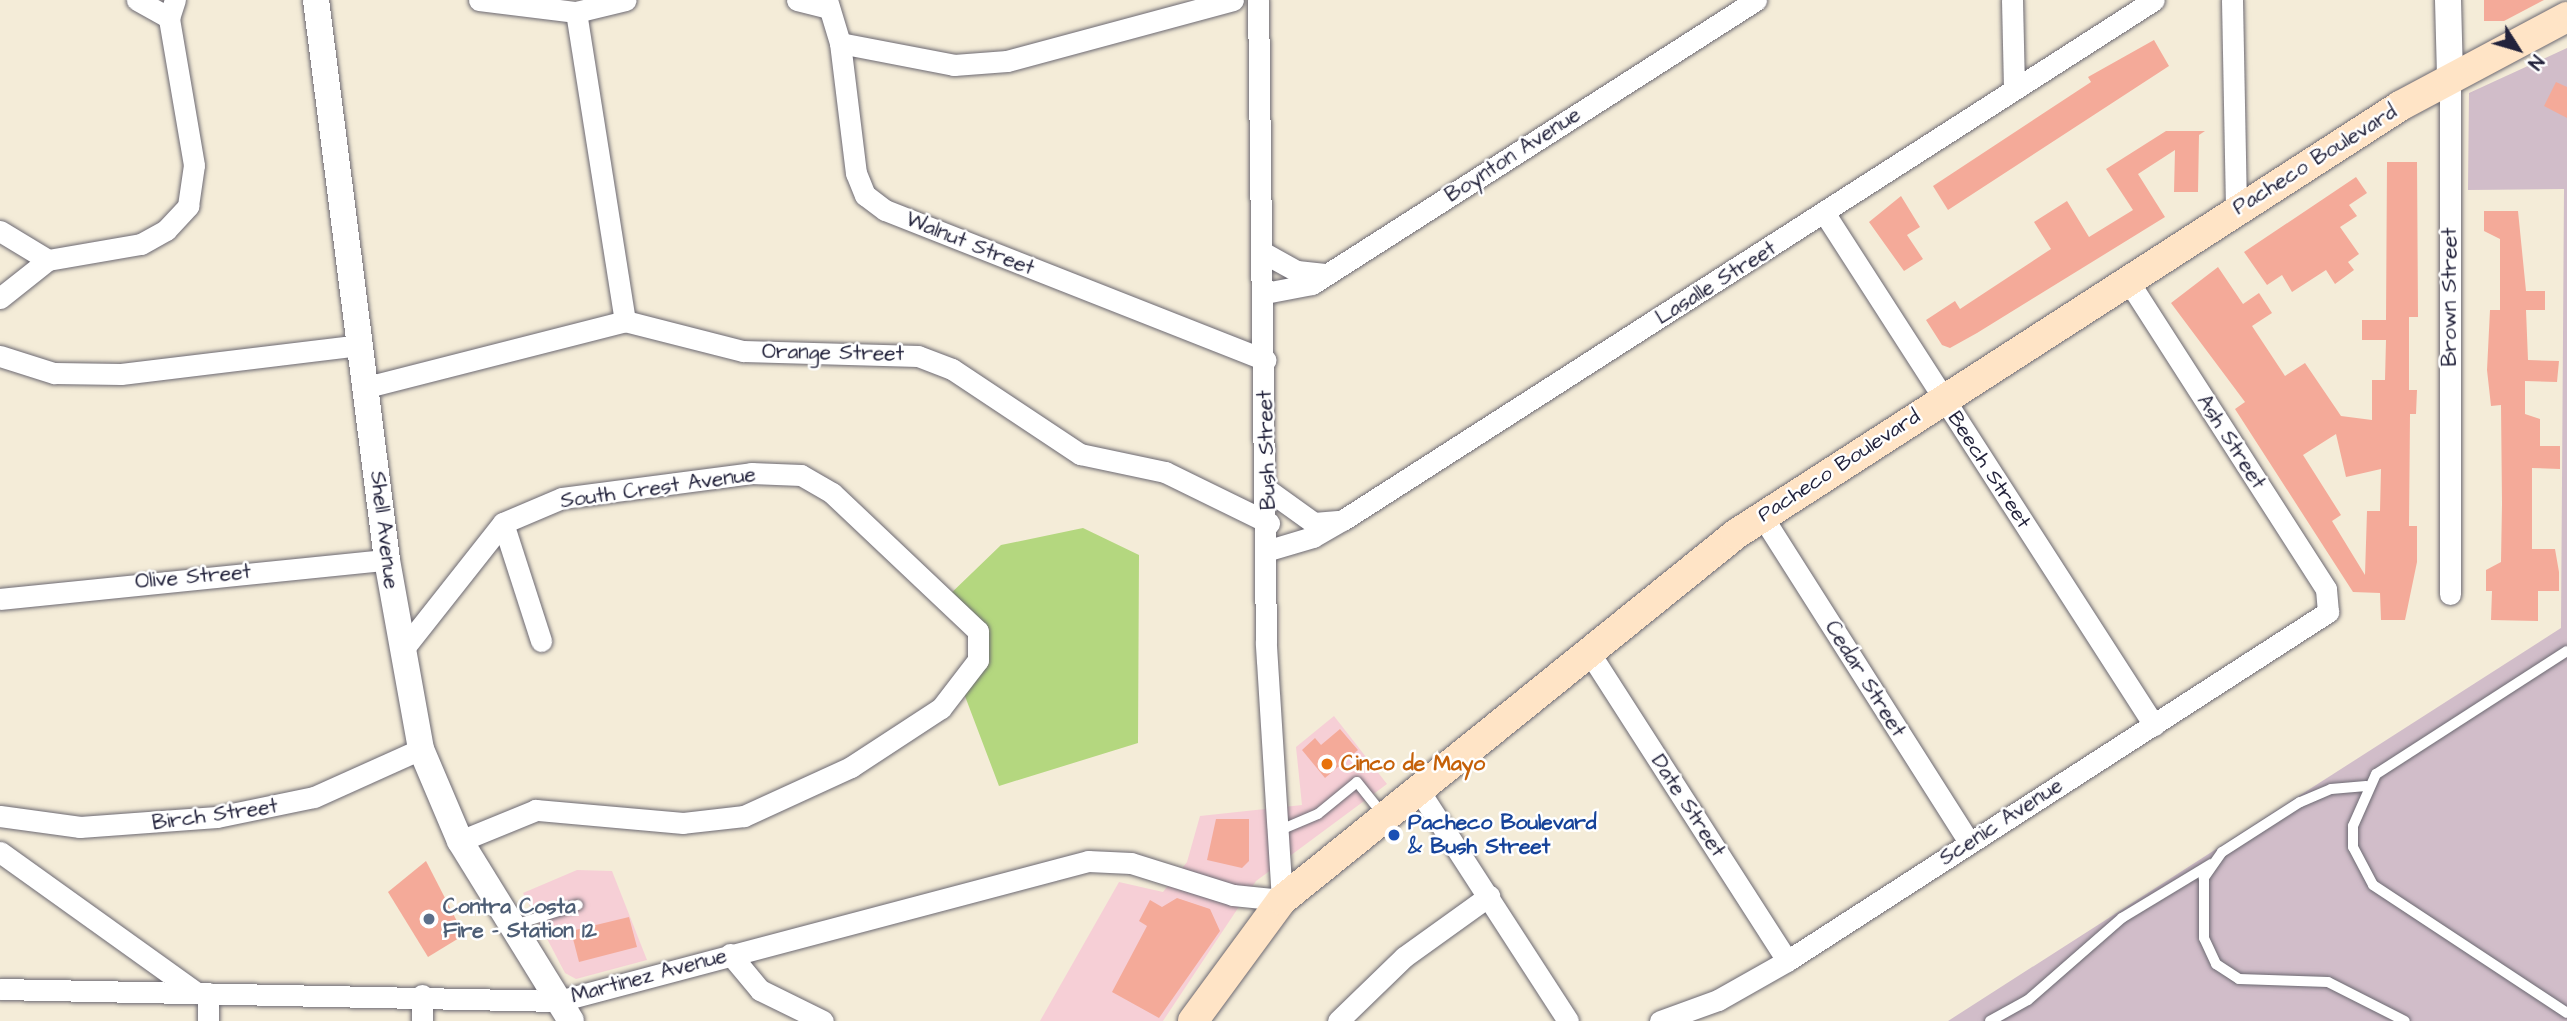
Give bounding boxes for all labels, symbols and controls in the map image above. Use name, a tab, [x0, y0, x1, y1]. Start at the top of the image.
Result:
north arrow	[2483, 14, 2553, 84]
text: N	[2521, 49, 2550, 75]
street label: Pacheco Boulevard	[2228, 99, 2402, 221]
street label: Boynton Avenue	[1441, 102, 1585, 208]
street label: Walnut Street	[902, 207, 1038, 281]
street label: Brown Street	[2437, 227, 2463, 367]
street label: Lasalle Street	[1651, 236, 1781, 330]
street label: Orange Street	[762, 339, 904, 367]
street label: Bush Street	[1252, 390, 1282, 510]
street label: Ash Street	[2191, 390, 2271, 494]
street label: Pacheco Boulevard	[1753, 404, 1925, 528]
street label: Beech Street	[1942, 407, 2036, 533]
street label: South Crest Avenue	[559, 462, 757, 514]
street label: Shell Avenue	[364, 470, 404, 590]
street label: Olive Street	[134, 559, 252, 595]
street label: Cedar Street	[1819, 616, 1911, 742]
street label: Date Street	[1645, 750, 1731, 862]
place label: Cinco de Mayo	[1341, 751, 1485, 777]
marker: Cinco de Mayo	[1319, 756, 1335, 772]
street label: Scenic Avenue	[1935, 773, 2067, 871]
street label: Birch Street	[151, 794, 279, 836]
place label: Pacheco Boulevard & Bush Street	[1408, 810, 1597, 860]
marker: Pacheco Boulevard & Bush Street	[1386, 827, 1402, 843]
place label: Contra Costa Fire - Station 12	[443, 894, 597, 944]
marker: Contra Costa Fire - Station 12	[421, 911, 437, 927]
street label: Martinez Avenue	[568, 943, 730, 1009]

